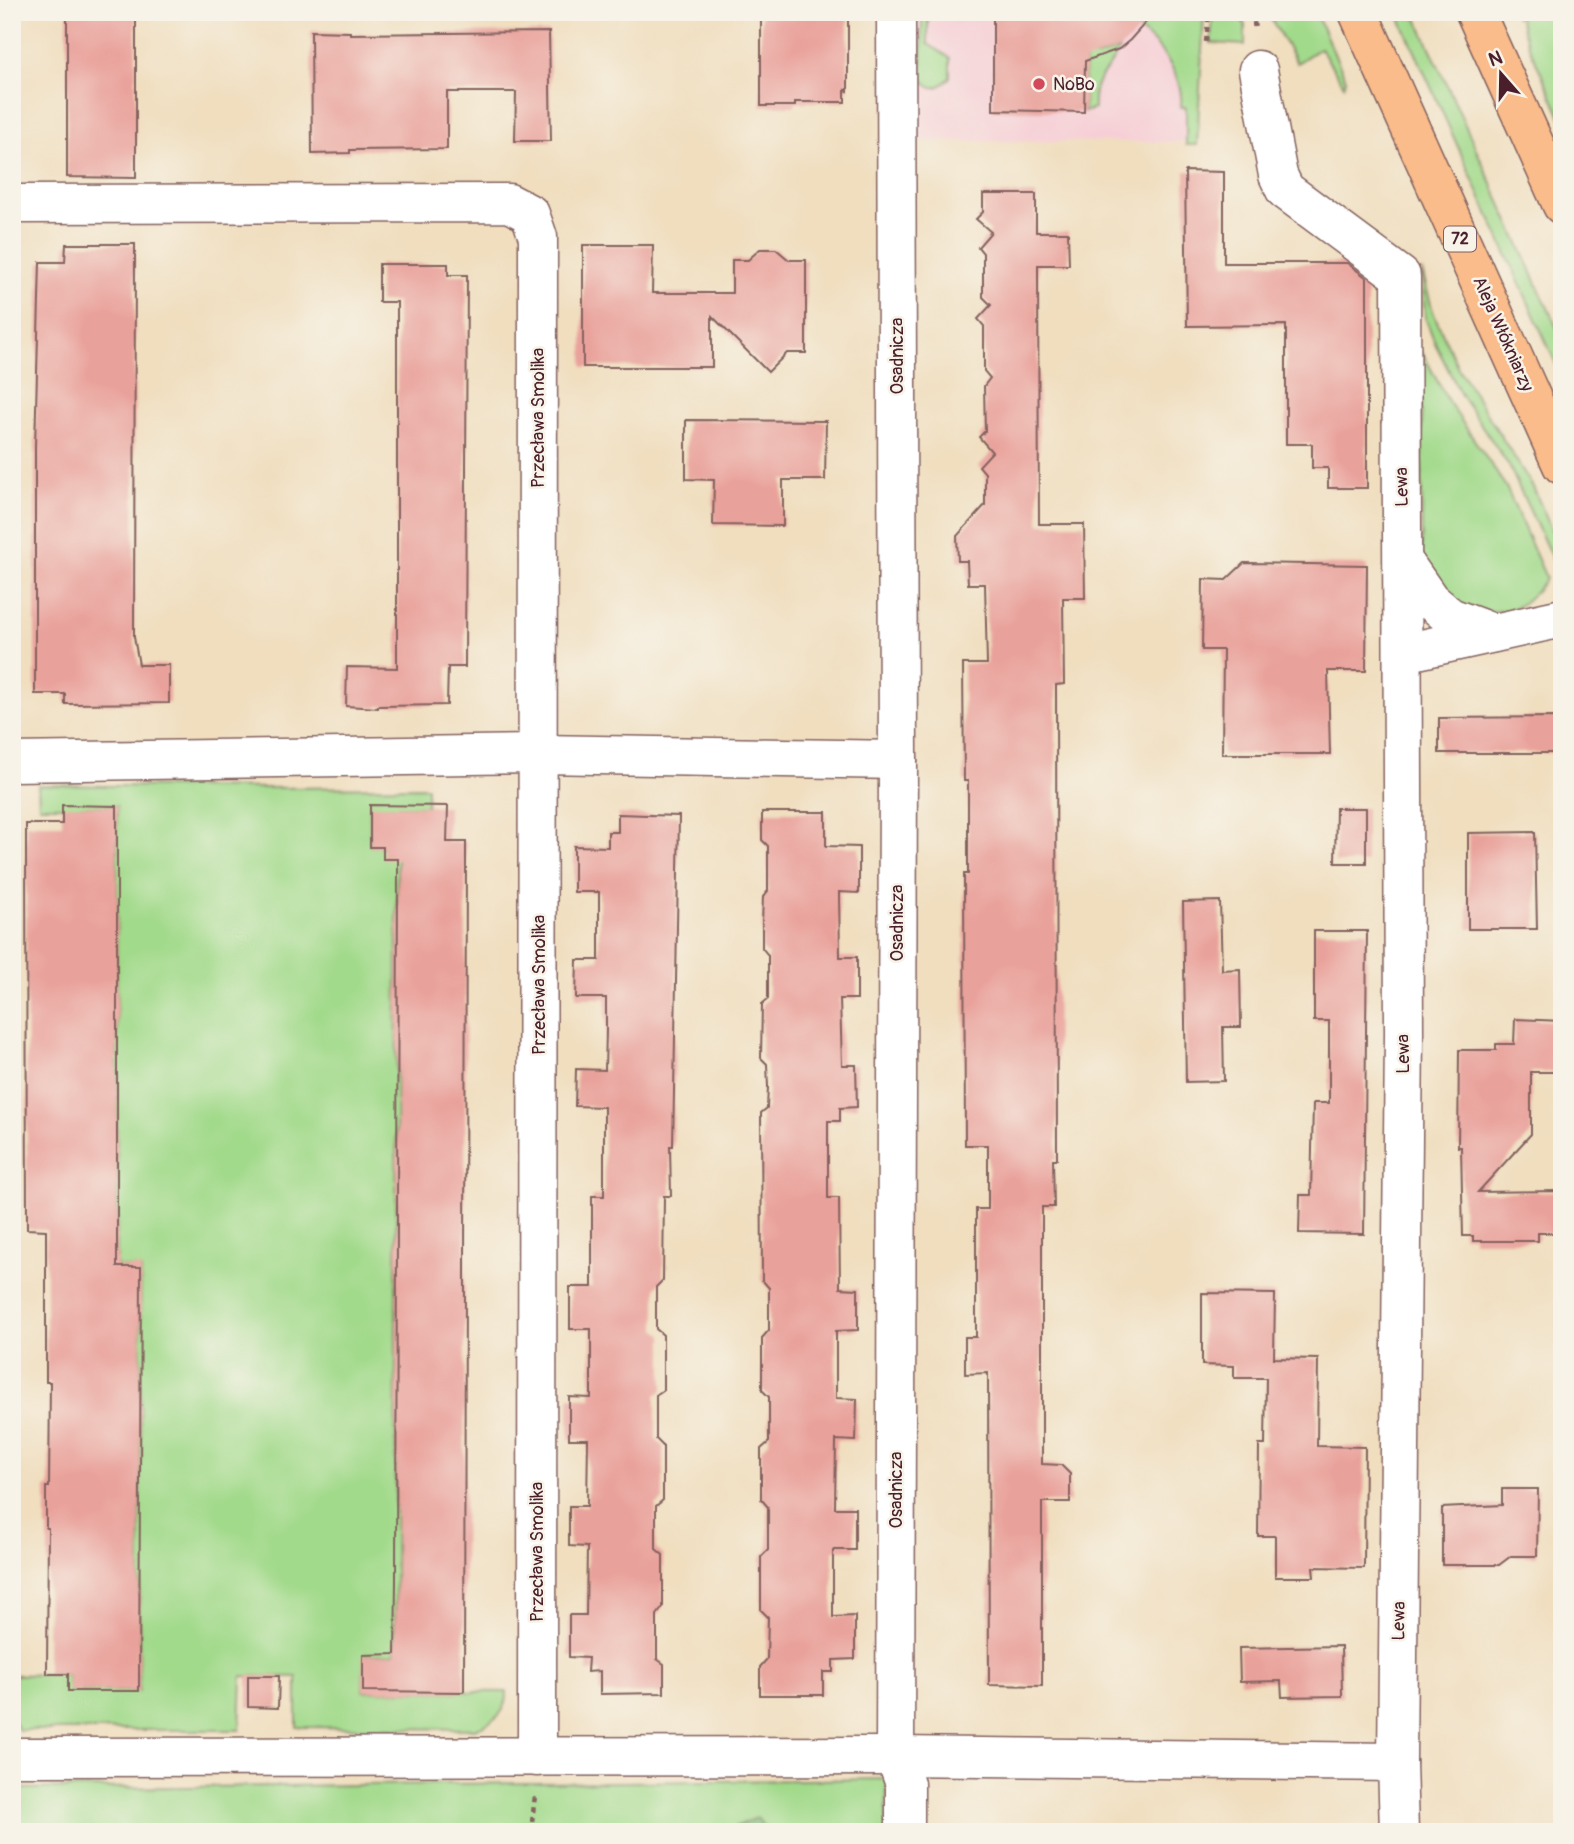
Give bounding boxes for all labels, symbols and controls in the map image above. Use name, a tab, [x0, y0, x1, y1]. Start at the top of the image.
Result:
north arrow	[1466, 38, 1536, 108]
text: N	[1485, 45, 1506, 72]
place label: NoBo	[1053, 73, 1095, 96]
marker: NoBo	[1031, 76, 1047, 92]
road number: 72	[1444, 227, 1476, 252]
street label: Aleja Włókniarzy	[1467, 273, 1539, 395]
street label: Osadnicza	[886, 318, 909, 394]
street label: Przecława Smolika	[527, 348, 550, 488]
street label: Lewa	[1390, 467, 1414, 507]
street label: Osadnicza	[886, 885, 909, 961]
street label: Przecława Smolika	[528, 915, 551, 1055]
street label: Lewa	[1392, 1034, 1415, 1074]
street label: Osadnicza	[885, 1452, 908, 1528]
street label: Przecława Smolika	[526, 1482, 549, 1622]
street label: Lewa	[1387, 1601, 1411, 1641]

